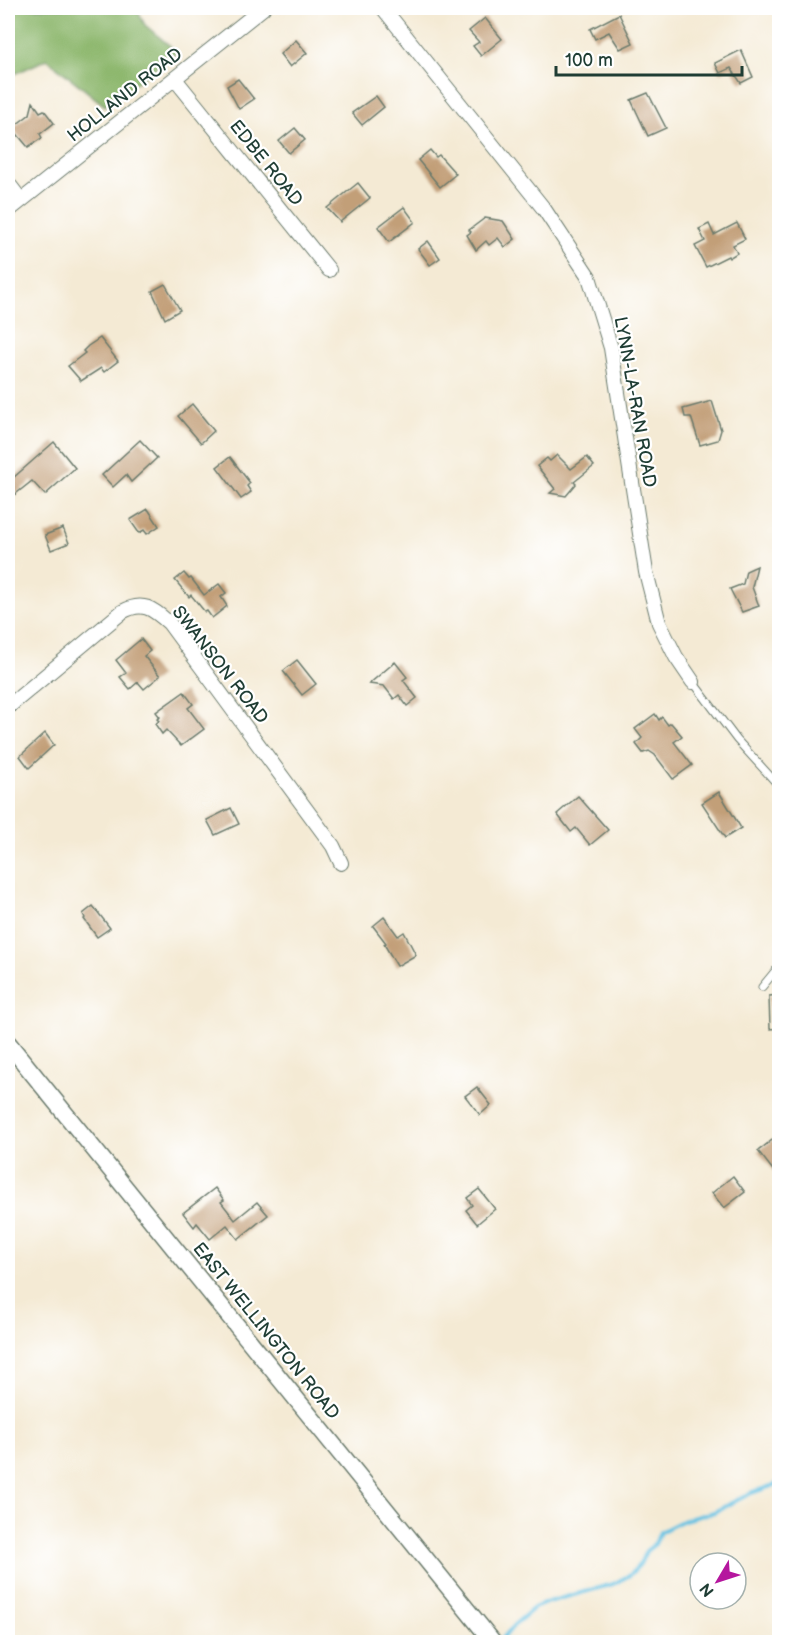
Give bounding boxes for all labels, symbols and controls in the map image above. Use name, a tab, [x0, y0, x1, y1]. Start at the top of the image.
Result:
scale bar	[556, 39, 742, 77]
street label: HOLLAND ROAD	[63, 44, 187, 146]
text: 100 m	[565, 50, 613, 71]
street label: EDBE ROAD	[225, 116, 307, 210]
street label: LYNN-LA-RAN ROAD	[610, 315, 660, 489]
street label: SWANSON ROAD	[168, 602, 272, 728]
street label: EAST WELLINGTON ROAD	[188, 1238, 344, 1424]
north arrow	[688, 1551, 748, 1611]
text: N	[696, 1579, 719, 1600]

